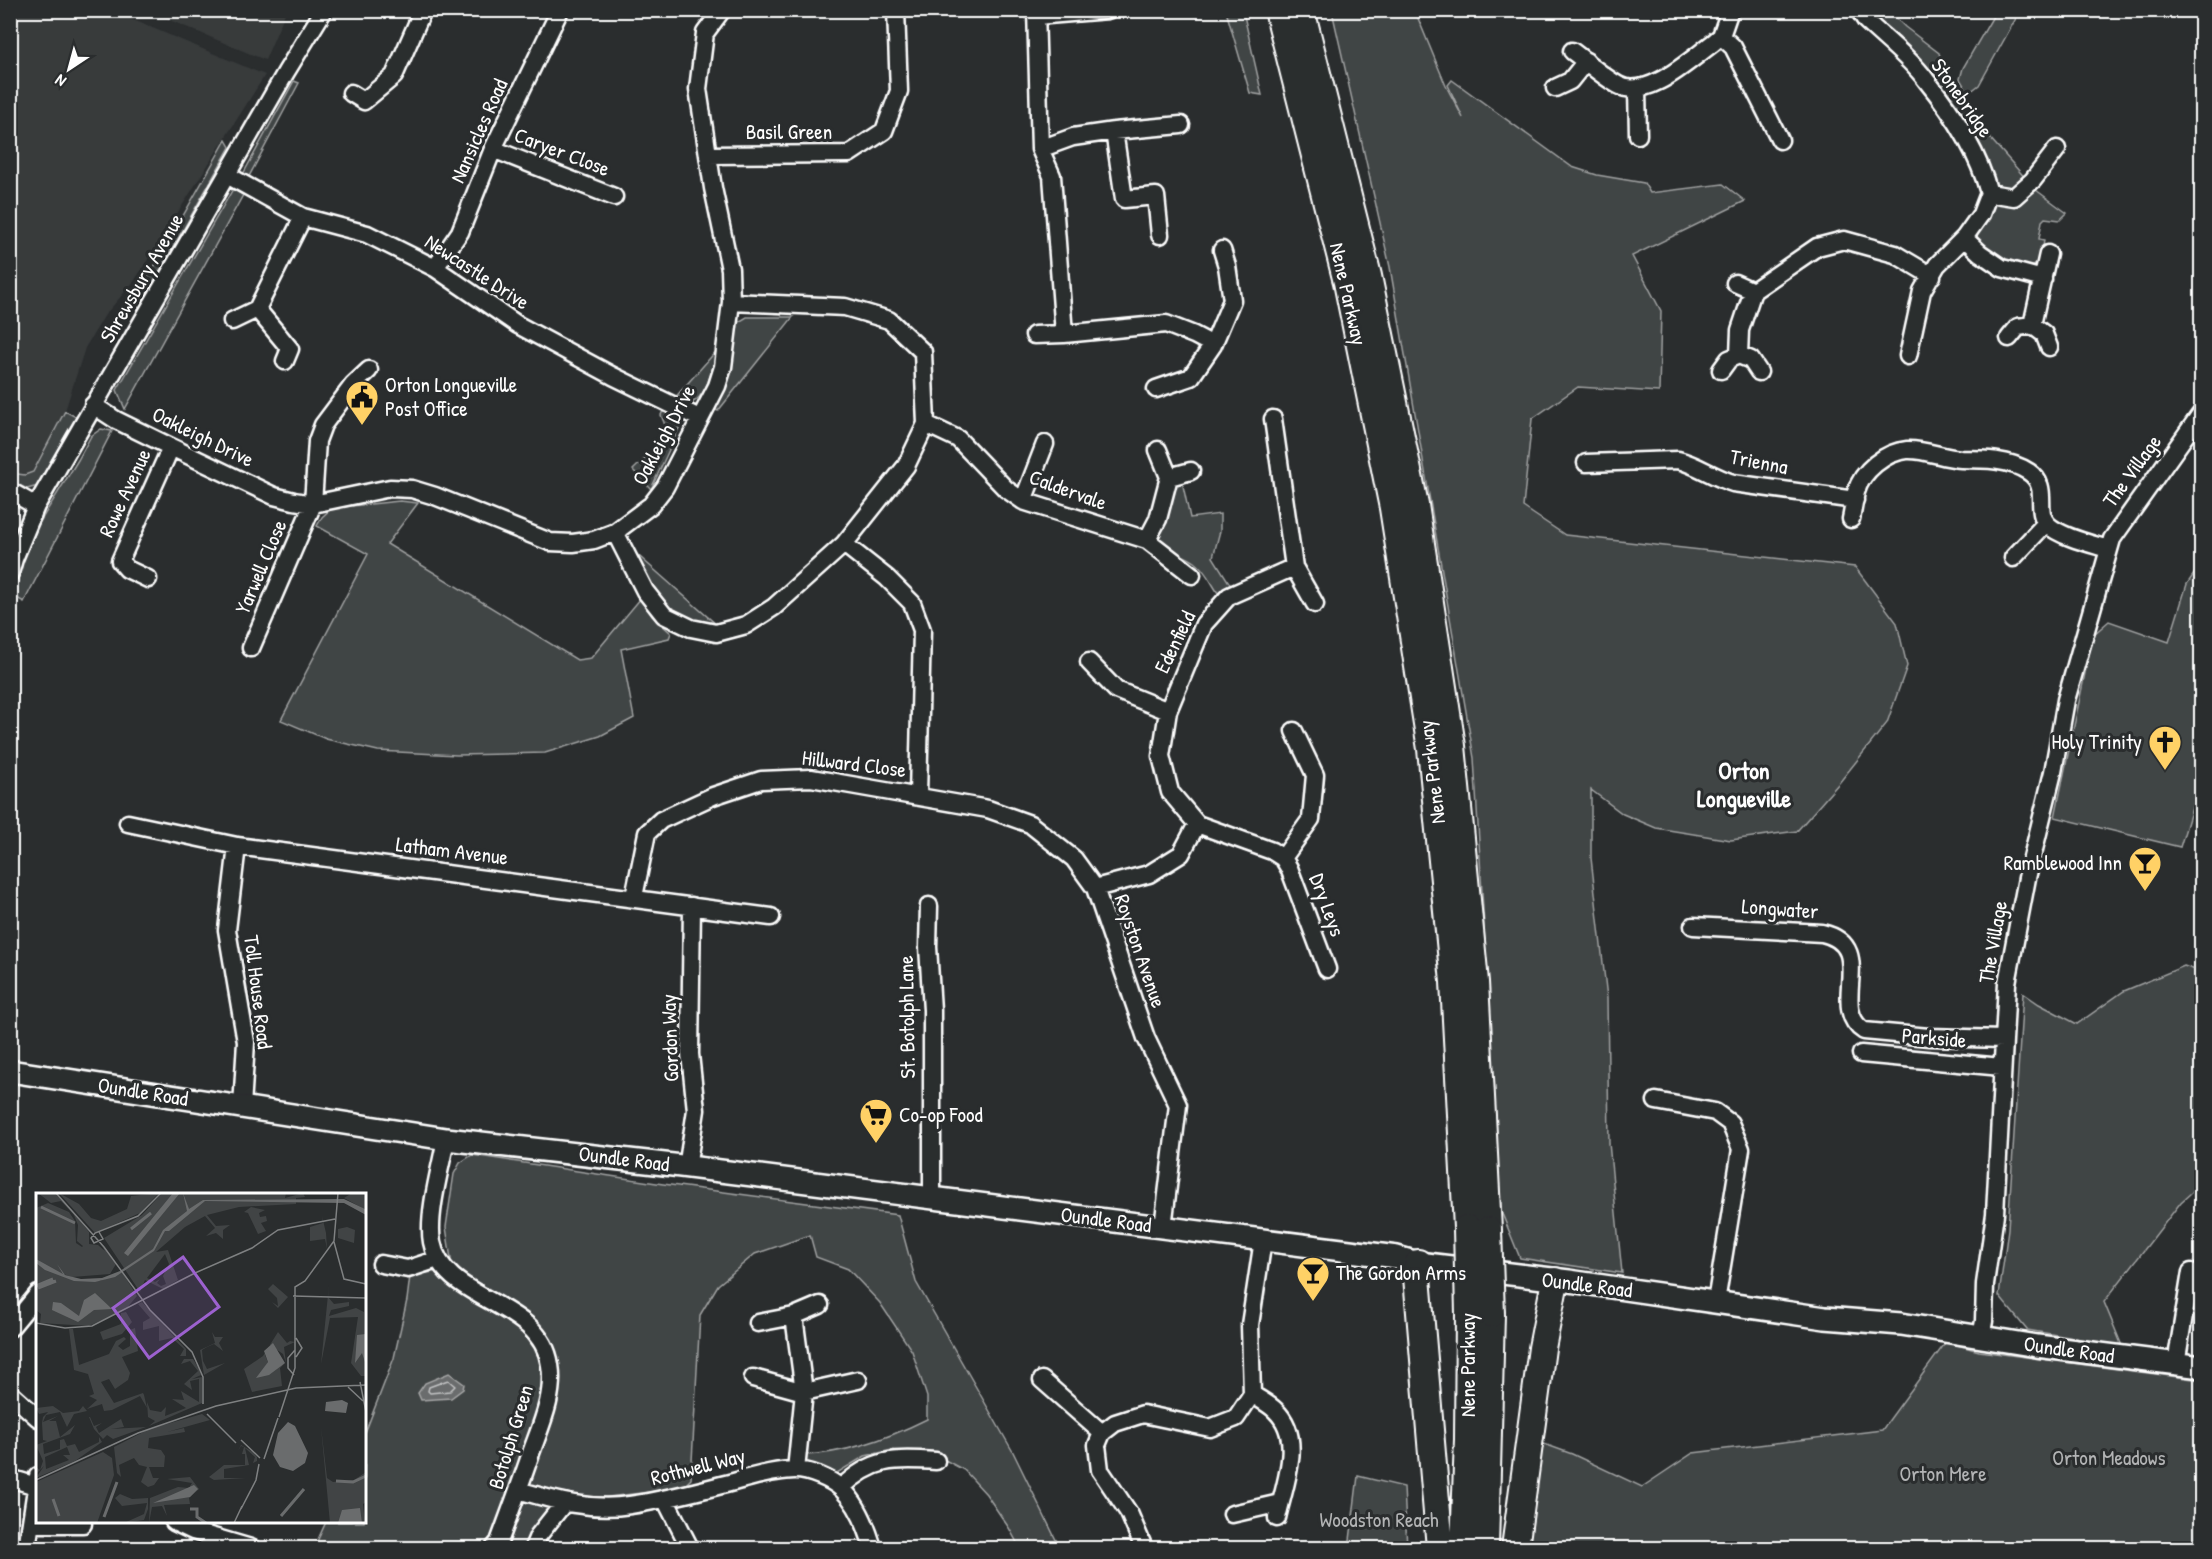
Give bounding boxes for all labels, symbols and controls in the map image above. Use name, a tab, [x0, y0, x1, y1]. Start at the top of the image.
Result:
north arrow	[39, 39, 99, 99]
street label: Stonebridge	[1925, 52, 2000, 143]
text: N	[50, 69, 70, 93]
street label: Nansicles Road	[443, 74, 514, 187]
street label: Basil Green	[746, 117, 832, 146]
street label: Caryer Close	[510, 120, 614, 183]
street label: Shrewsbury Avenue	[93, 208, 190, 348]
street label: Newcastle Drive	[419, 227, 535, 316]
street label: Nene Parkway	[1323, 240, 1374, 348]
place label: Orton Longueville Post Office	[385, 370, 517, 423]
public building icon: Orton Longueville Post Office	[344, 379, 380, 426]
street label: Oakleigh Drive	[625, 379, 702, 490]
street label: Oakleigh Drive	[148, 399, 259, 474]
street label: The Village	[2095, 428, 2168, 513]
street label: Trienna	[1728, 442, 1790, 481]
street label: Rowe Avenue	[92, 444, 158, 542]
street label: Caldervale	[1025, 462, 1111, 517]
street label: Yarwell Close	[228, 515, 293, 618]
street label: Edenfield	[1147, 606, 1202, 678]
street label: Nene Parkway	[1411, 718, 1452, 826]
church icon: Holy Trinity	[2147, 724, 2183, 771]
place label: Holy Trinity	[2051, 727, 2142, 756]
street label: Hillward Close	[800, 743, 908, 784]
district label: Orton Longueville	[1697, 754, 1792, 815]
street label: Latham Avenue	[394, 829, 510, 872]
bar icon: Ramblewood Inn	[2127, 845, 2163, 892]
place label: Ramblewood Inn	[2004, 848, 2122, 877]
street label: Dry Leys	[1303, 869, 1352, 940]
street label: Royston Avenue	[1108, 890, 1173, 1011]
street label: Longwater	[1741, 891, 1819, 926]
street label: The Village	[1971, 898, 2014, 985]
street label: Toll House Road	[237, 933, 280, 1051]
street label: St. Botolph Lane	[891, 955, 922, 1079]
street label: Gordon Way	[653, 994, 686, 1082]
street label: Parkside	[1901, 1020, 1967, 1055]
street label: Oundle Road	[96, 1070, 190, 1113]
supermarket icon: Co-op Food	[858, 1097, 894, 1144]
place label: Co-op Food	[899, 1100, 983, 1129]
street label: Oundle Road	[577, 1139, 671, 1178]
inset map	[36, 1193, 366, 1523]
street label: Oundle Road	[1059, 1200, 1153, 1239]
bar icon: The Gordon Arms	[1295, 1255, 1331, 1302]
place label: The Gordon Arms	[1336, 1258, 1466, 1287]
street label: Oundle Road	[1540, 1265, 1634, 1304]
street label: Nene Parkway	[1453, 1313, 1482, 1417]
street label: Oundle Road	[2022, 1329, 2116, 1370]
street label: Botolph Green	[481, 1381, 540, 1492]
street label: Rothwell Way	[648, 1441, 748, 1492]
park label: Orton Meadows	[2052, 1443, 2166, 1472]
park label: Orton Mere	[1899, 1459, 1987, 1488]
park label: Woodston Reach	[1319, 1505, 1439, 1534]

